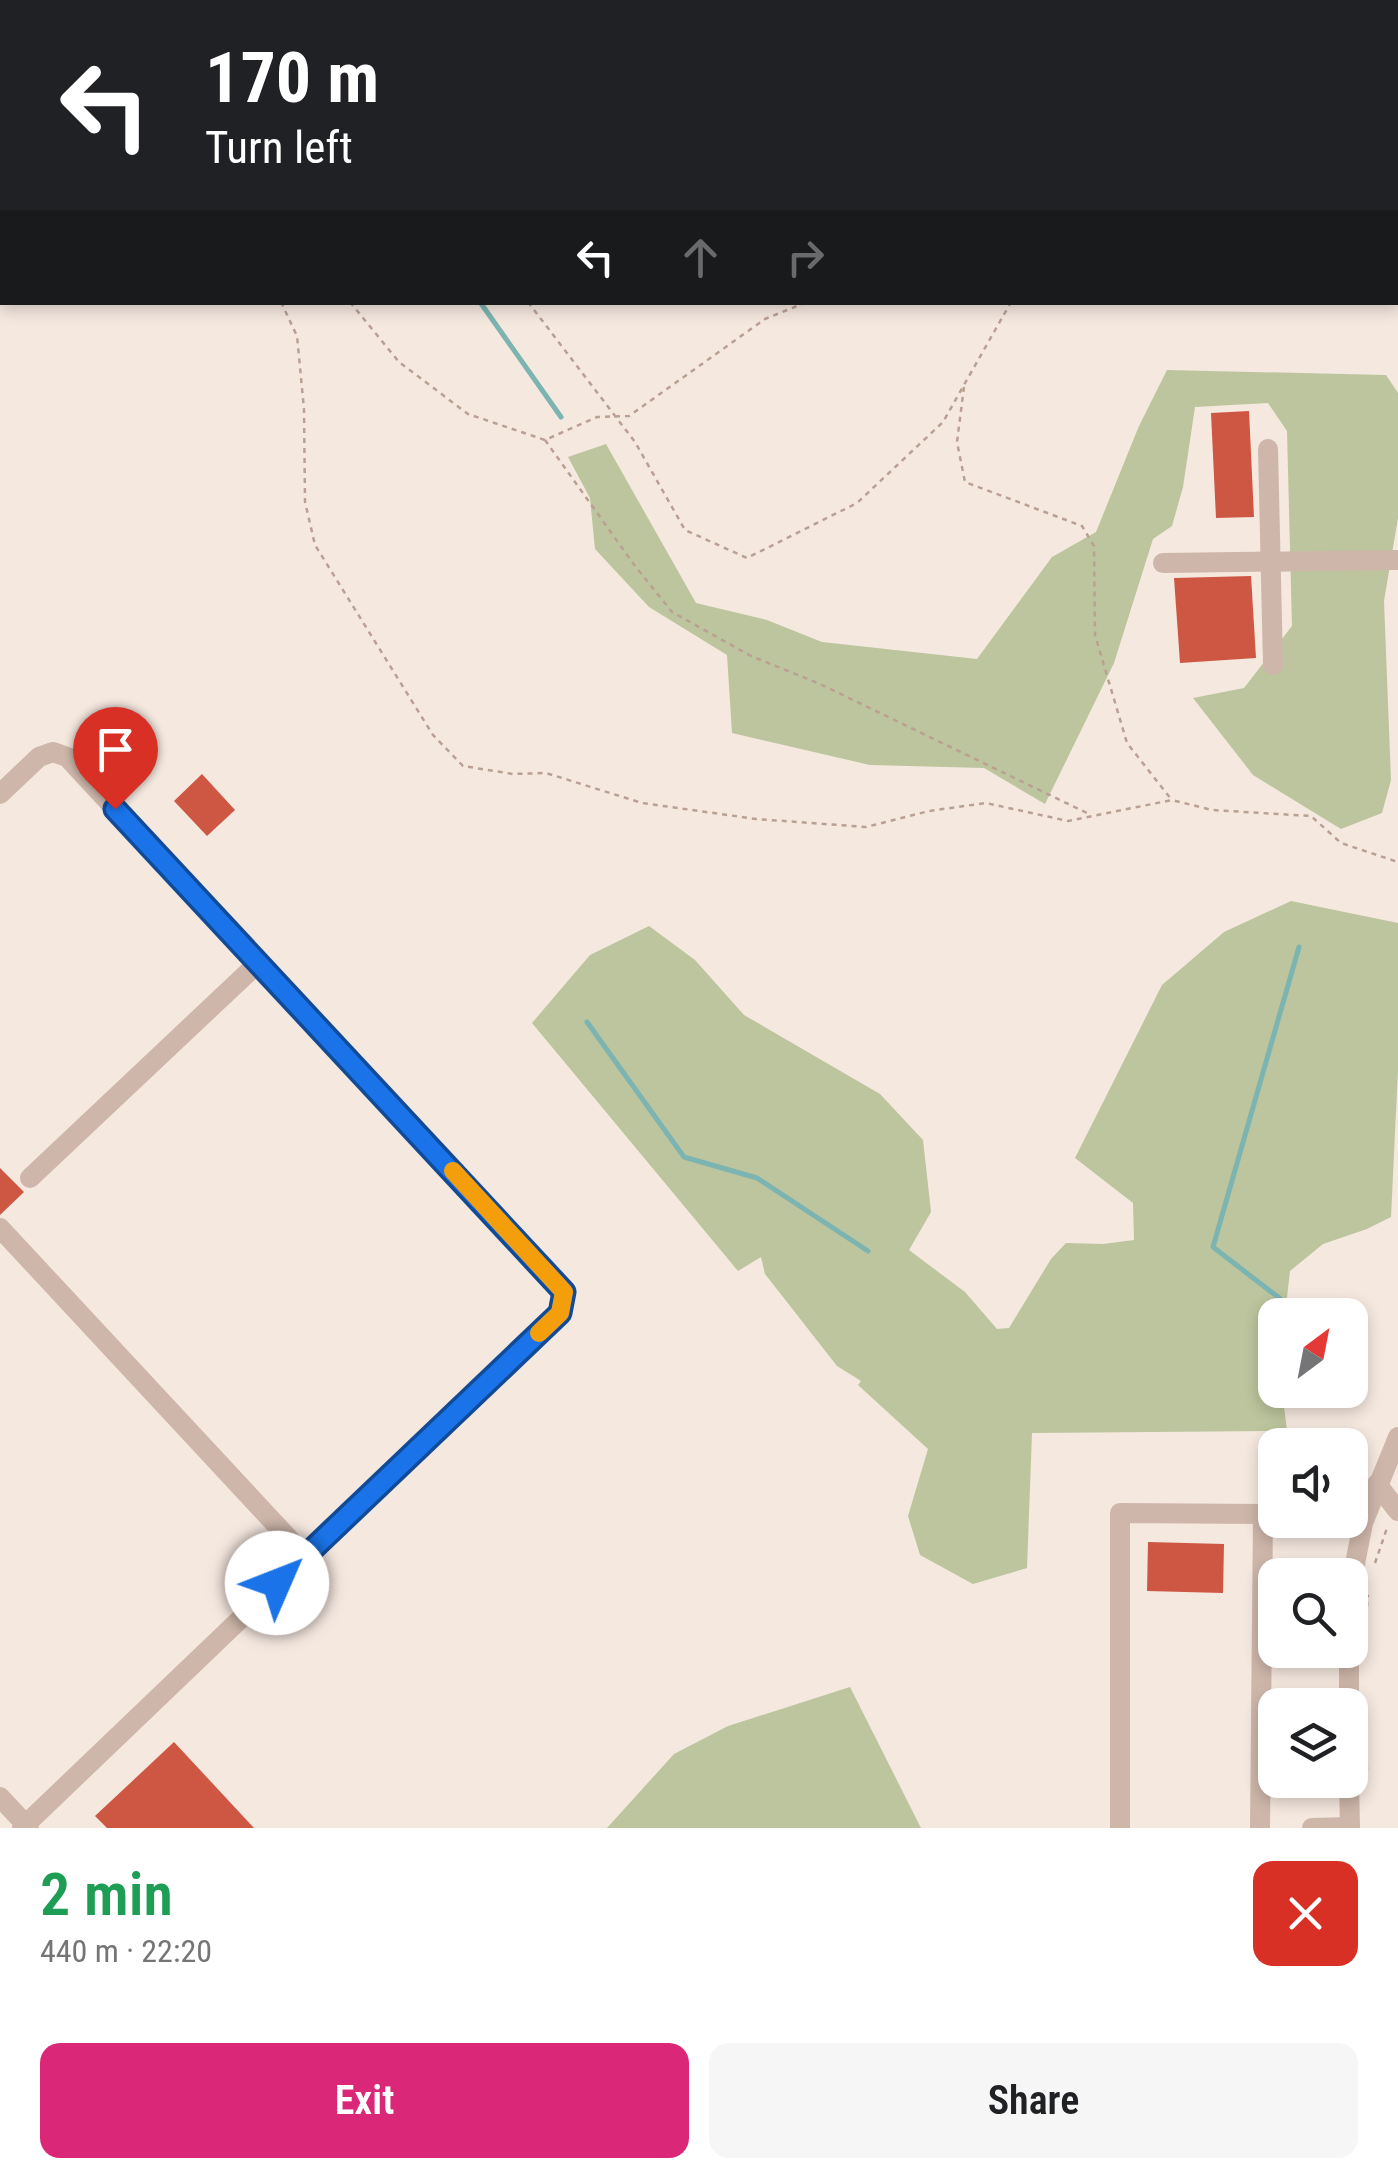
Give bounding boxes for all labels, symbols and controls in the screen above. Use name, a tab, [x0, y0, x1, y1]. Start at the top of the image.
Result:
text: 170 m	[205, 37, 379, 119]
icon: left	[40, 40, 170, 170]
text: Turn left	[205, 121, 353, 174]
icon: left	[568, 230, 623, 285]
icon: ahead	[673, 230, 728, 285]
icon: right	[778, 230, 833, 285]
pin	[73, 707, 158, 810]
icon: arrive	[88, 722, 143, 777]
north arrow	[1258, 1298, 1368, 1408]
map controls	[1258, 1298, 1368, 1798]
button: sound	[1258, 1428, 1368, 1538]
position arrow	[225, 1531, 329, 1635]
button: search	[1258, 1558, 1368, 1668]
button: layers	[1258, 1688, 1368, 1798]
text: 2 min	[40, 1859, 173, 1930]
button: close	[1253, 1861, 1358, 1966]
text: 440 m · 22:20	[40, 1932, 212, 1970]
button: Exit	[40, 2043, 689, 2158]
button: Share	[709, 2043, 1358, 2158]

